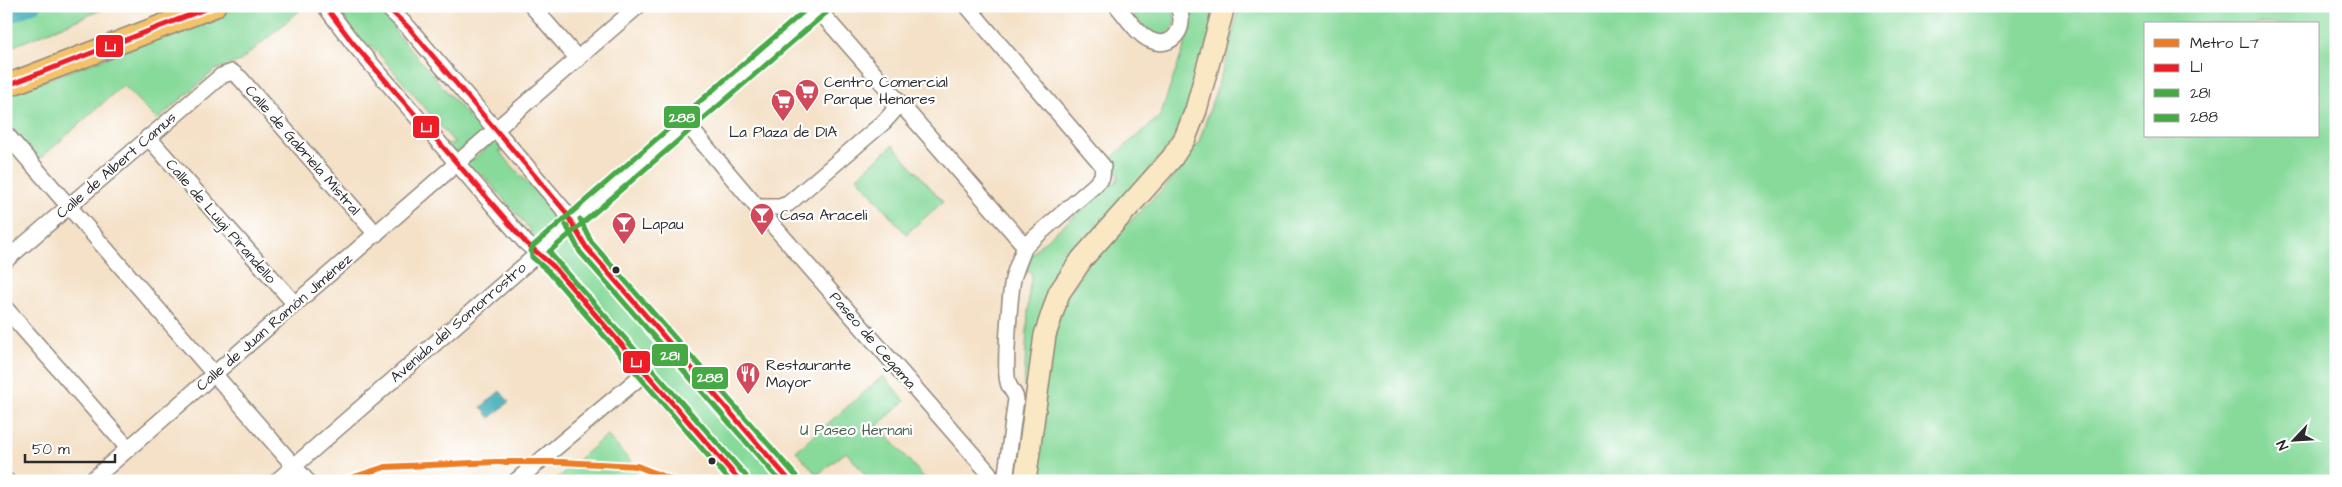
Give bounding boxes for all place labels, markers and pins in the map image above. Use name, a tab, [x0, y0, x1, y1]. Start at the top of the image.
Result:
place label: Centro Comercial Parque Henares	[824, 72, 948, 110]
supermarket icon: Centro Comercial Parque Henares	[794, 78, 820, 112]
supermarket icon: La Plaza de DIA	[770, 88, 796, 122]
place label: La Plaza de DIA	[729, 122, 837, 143]
bar icon: Casa Araceli	[749, 202, 775, 236]
place label: Casa Araceli	[780, 205, 868, 226]
bar icon: Lapau	[611, 211, 637, 245]
place label: Lapau	[642, 214, 684, 235]
unlabelled marker	[611, 265, 621, 275]
place label: Restaurante Mayor	[766, 355, 851, 394]
restaurant icon: Restaurante Mayor	[735, 361, 761, 395]
unlabelled marker	[707, 456, 717, 466]

